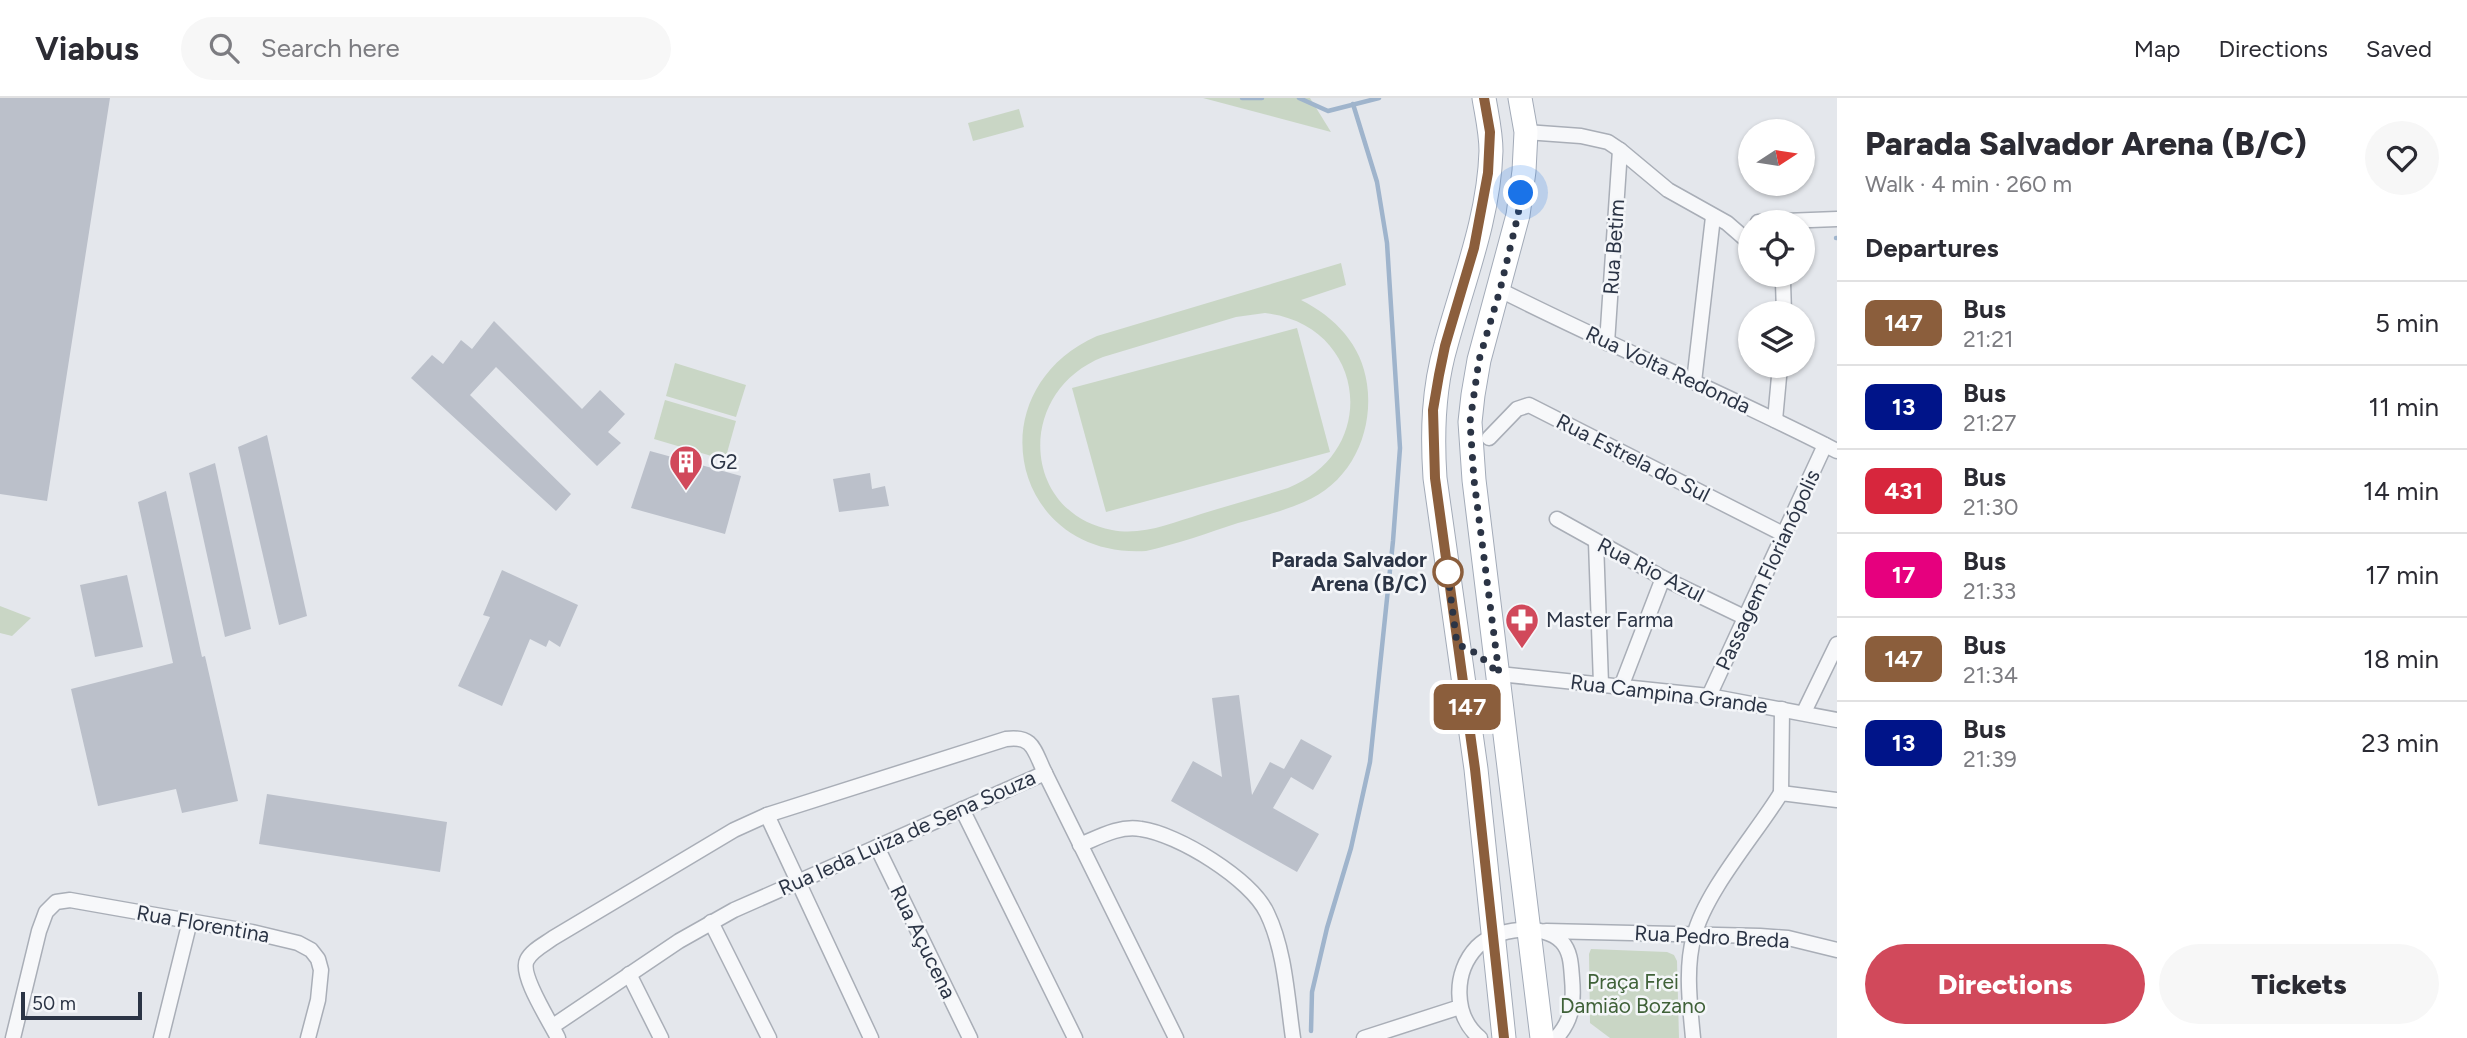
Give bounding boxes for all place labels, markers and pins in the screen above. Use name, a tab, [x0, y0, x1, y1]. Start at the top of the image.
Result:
building icon: G2	[667, 443, 705, 492]
place label: G2	[710, 449, 738, 474]
place label: Parada Salvador Arena (B/C)	[1271, 547, 1427, 596]
marker: Parada Salvador Arena (B/C)	[1433, 557, 1463, 587]
pharmacy icon: Master Farma	[1503, 601, 1541, 650]
place label: Master Farma	[1546, 607, 1674, 632]

